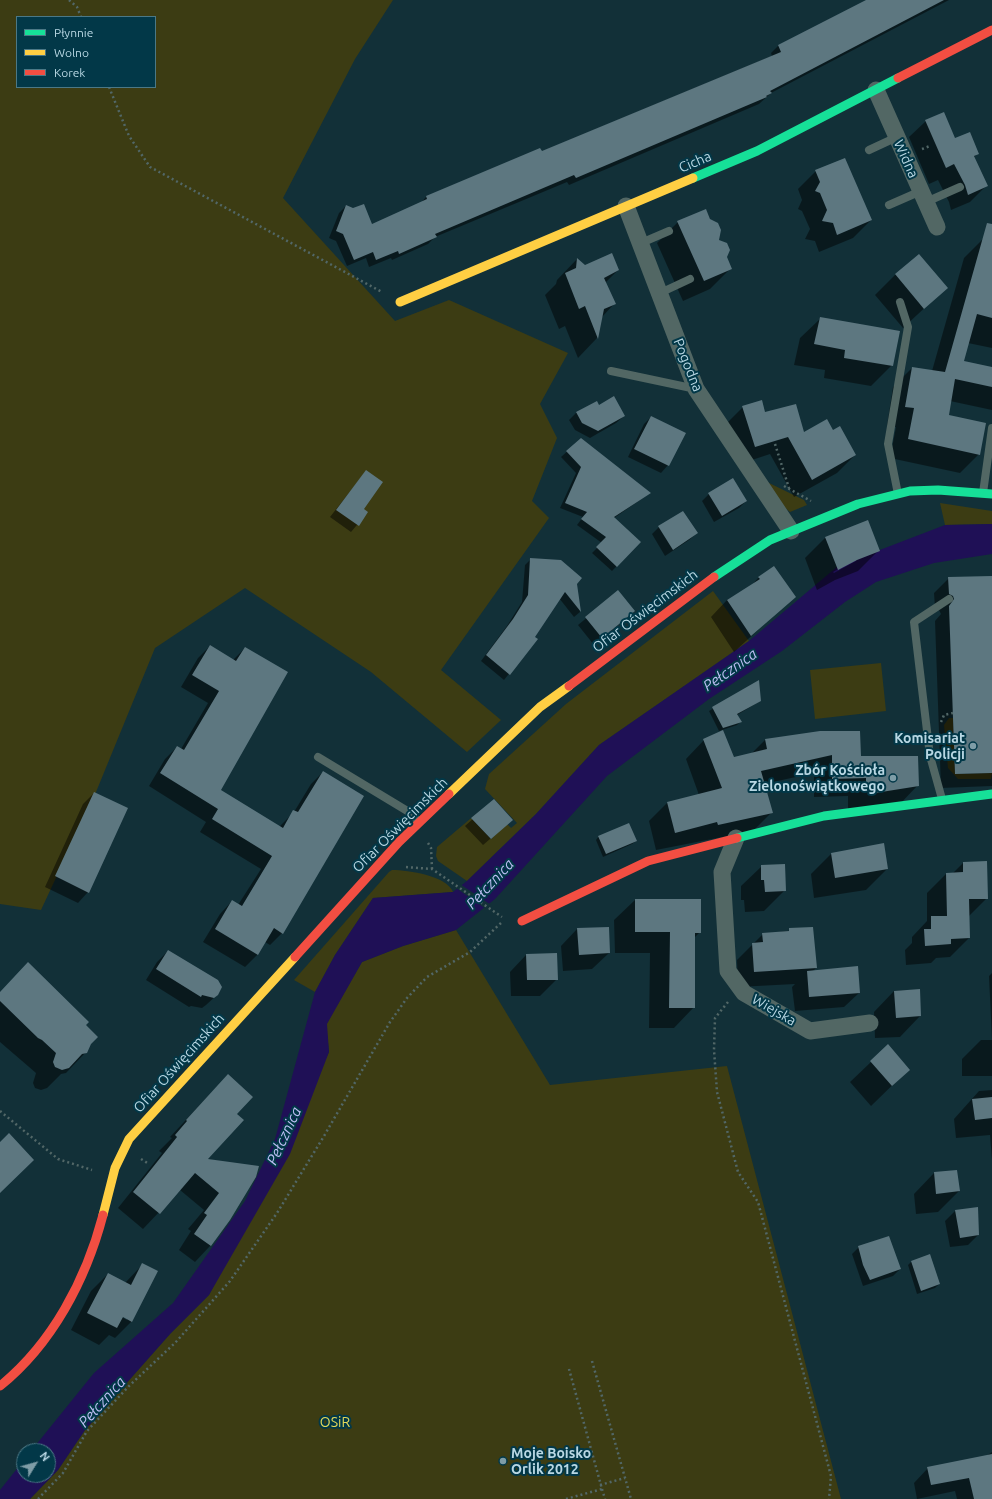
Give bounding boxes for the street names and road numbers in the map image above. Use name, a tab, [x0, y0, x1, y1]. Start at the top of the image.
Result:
street label: Widna	[890, 137, 922, 181]
street label: Cicha	[676, 148, 714, 176]
street label: Pogodna	[670, 336, 706, 394]
street label: Ofiar Oświęcimskich	[589, 566, 701, 656]
street label: Ofiar Oświęcimskich	[349, 774, 451, 876]
street label: Wiejska	[749, 991, 799, 1029]
street label: Ofiar Oświęcimskich	[130, 1010, 228, 1116]

